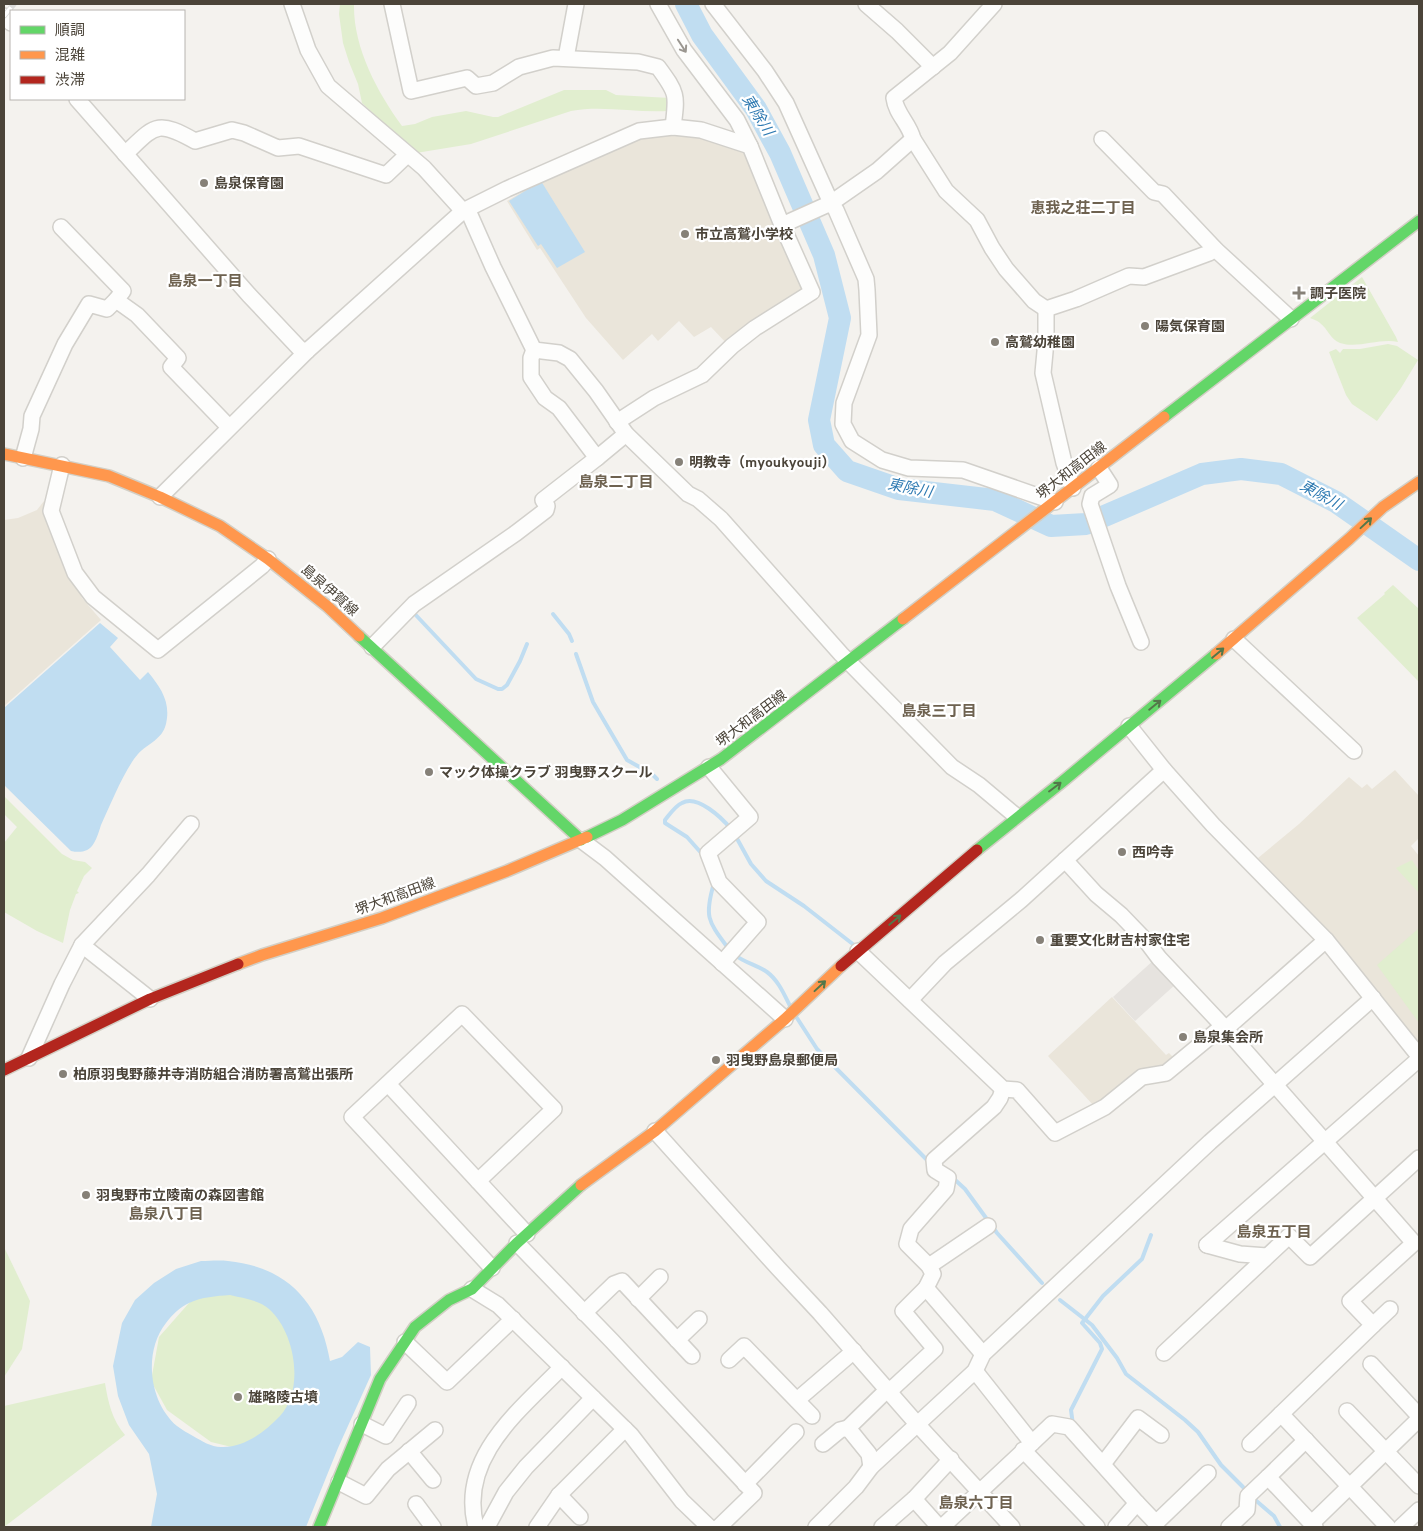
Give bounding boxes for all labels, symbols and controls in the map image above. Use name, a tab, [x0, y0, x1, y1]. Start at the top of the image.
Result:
legend	[10, 10, 185, 100]
text: 順調	[55, 22, 85, 41]
one-way arrow	[677, 39, 687, 53]
text: 混雑	[55, 47, 85, 66]
text: 渋滞	[55, 72, 85, 91]
water label: 東除川	[737, 92, 778, 142]
place label: 島泉保育園	[214, 175, 284, 193]
marker: 島泉保育園	[198, 177, 210, 189]
district label: 恵我之荘二丁目	[1030, 200, 1136, 219]
place label: 市立高鷲小学校	[695, 226, 793, 244]
marker: 市立高鷲小学校	[679, 228, 691, 240]
district label: 島泉一丁目	[167, 272, 243, 292]
marker: 調子医院	[1292, 286, 1306, 300]
place label: 調子医院	[1310, 286, 1366, 303]
place label: 陽気保育園	[1155, 319, 1225, 336]
marker: 陽気保育園	[1139, 320, 1151, 332]
place label: 高鷲幼稚園	[1005, 334, 1075, 352]
marker: 高鷲幼稚園	[989, 336, 1001, 348]
street label: 堺大和高田線	[1034, 439, 1110, 504]
place label: 明教寺（myoukyouji）	[689, 454, 835, 472]
marker: 明教寺（myoukyouji）	[673, 456, 685, 468]
district label: 島泉二丁目	[578, 473, 654, 493]
water label: 東除川	[886, 476, 936, 503]
water label: 東除川	[1296, 477, 1346, 516]
one-way arrow	[1360, 517, 1372, 529]
street label: 島泉伊賀線	[297, 561, 362, 621]
one-way arrow	[1211, 647, 1224, 658]
street label: 堺大和高田線	[713, 687, 791, 751]
one-way arrow	[1148, 700, 1161, 711]
district label: 島泉三丁目	[901, 702, 977, 722]
place label: マック体操クラブ 羽曳野スクール	[439, 764, 653, 782]
marker: マック体操クラブ 羽曳野スクール	[423, 766, 435, 778]
one-way arrow	[1048, 782, 1062, 792]
place label: 西吟寺	[1132, 845, 1174, 862]
marker: 西吟寺	[1116, 846, 1128, 858]
street label: 堺大和高田線	[353, 875, 438, 920]
one-way arrow	[888, 915, 901, 926]
place label: 重要文化財吉村家住宅	[1050, 932, 1190, 950]
marker: 重要文化財吉村家住宅	[1034, 934, 1046, 946]
one-way arrow	[814, 980, 827, 992]
place label: 島泉集会所	[1193, 1029, 1263, 1047]
marker: 島泉集会所	[1177, 1031, 1189, 1043]
place label: 羽曳野島泉郵便局	[726, 1052, 838, 1070]
marker: 羽曳野島泉郵便局	[710, 1054, 722, 1066]
place label: 柏原羽曳野藤井寺消防組合消防署高鷲出張所	[73, 1066, 353, 1084]
marker: 柏原羽曳野藤井寺消防組合消防署高鷲出張所	[57, 1068, 69, 1080]
place label: 羽曳野市立陵南の森図書館	[96, 1188, 264, 1205]
marker: 羽曳野市立陵南の森図書館	[80, 1189, 92, 1201]
district label: 島泉八丁目	[128, 1205, 204, 1225]
district label: 島泉五丁目	[1236, 1223, 1312, 1243]
place label: 雄略陵古墳	[248, 1389, 318, 1407]
marker: 雄略陵古墳	[232, 1391, 244, 1403]
district label: 島泉六丁目	[938, 1494, 1014, 1514]

